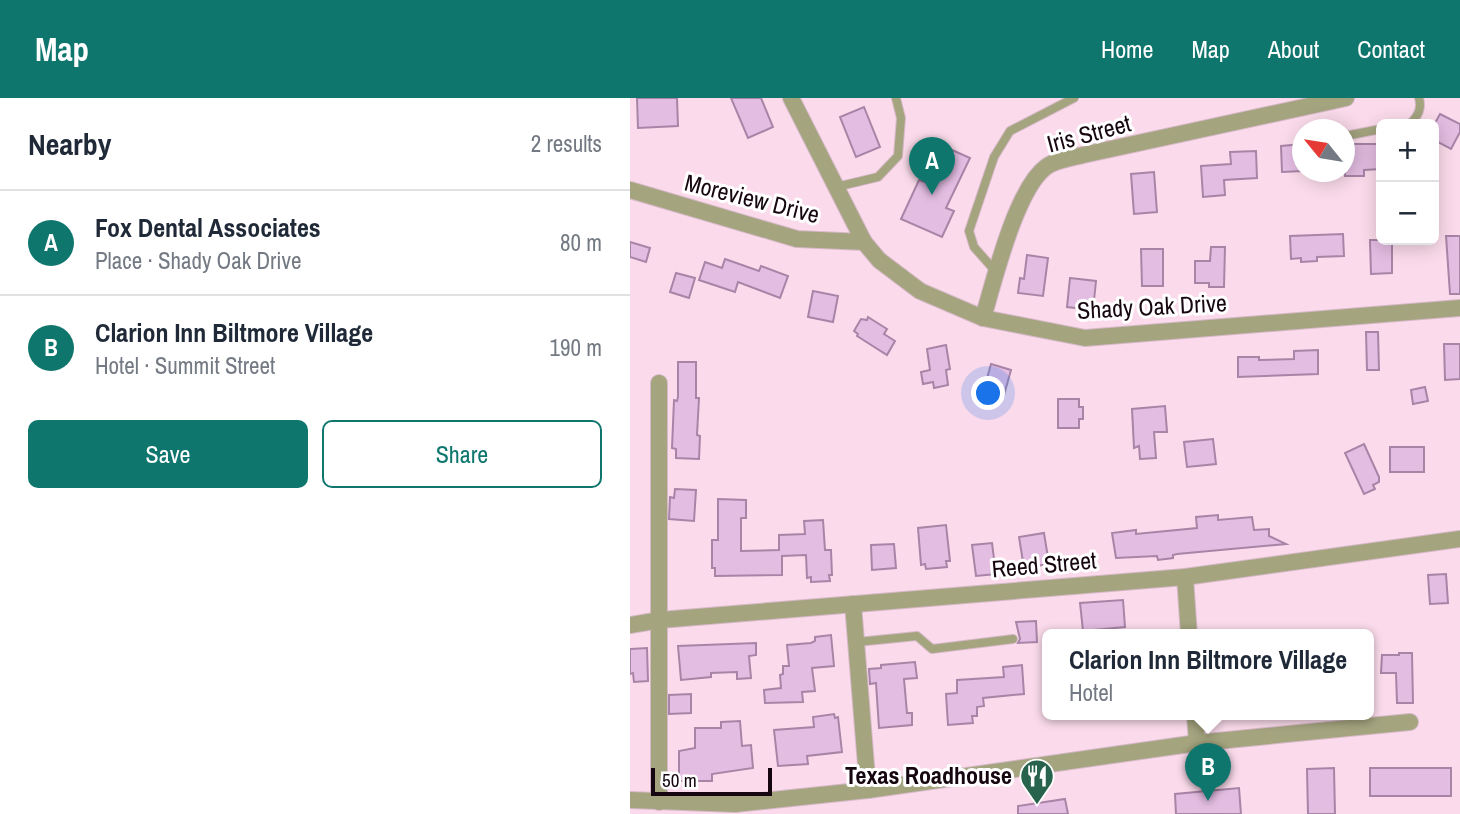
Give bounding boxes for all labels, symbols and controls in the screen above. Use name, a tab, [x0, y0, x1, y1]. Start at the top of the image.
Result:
text: Map	[35, 27, 89, 71]
text: Home	[1101, 33, 1153, 65]
text: Map	[1191, 33, 1230, 65]
text: About	[1268, 33, 1319, 65]
text: Contact	[1357, 33, 1425, 65]
street label: Iris Street	[1043, 106, 1135, 160]
north arrow	[1292, 119, 1355, 182]
map controls	[1376, 119, 1439, 245]
button: +	[1376, 119, 1439, 182]
text: Nearby	[28, 124, 111, 164]
text: 2 results	[531, 128, 602, 159]
pin: A	[909, 137, 955, 195]
street label: Moreview Drive	[682, 166, 823, 230]
button: −	[1376, 182, 1439, 245]
text: Fox Dental Associates	[95, 210, 321, 245]
text: A	[44, 227, 58, 258]
text: 80 m	[560, 227, 602, 258]
text: Place · Shady Oak Drive	[95, 245, 302, 276]
street label: Shady Oak Drive	[1076, 286, 1228, 326]
text: Clarion Inn Biltmore Village	[95, 315, 373, 350]
text: B	[44, 332, 58, 363]
text: 190 m	[550, 332, 602, 363]
text: Hotel · Summit Street	[95, 350, 275, 381]
your location	[971, 376, 1005, 410]
button: Save	[28, 420, 308, 488]
button: Share	[322, 420, 602, 488]
street label: Reed Street	[990, 543, 1098, 585]
popup	[1042, 629, 1374, 720]
text: Clarion Inn Biltmore Village	[1069, 642, 1347, 677]
text: Hotel	[1069, 677, 1113, 708]
pin: B	[1185, 743, 1231, 801]
restaurant icon: Texas Roadhouse	[1018, 757, 1056, 806]
place label: Texas Roadhouse	[845, 759, 1012, 791]
scale bar	[651, 765, 772, 797]
text: 50 m	[662, 767, 697, 793]

